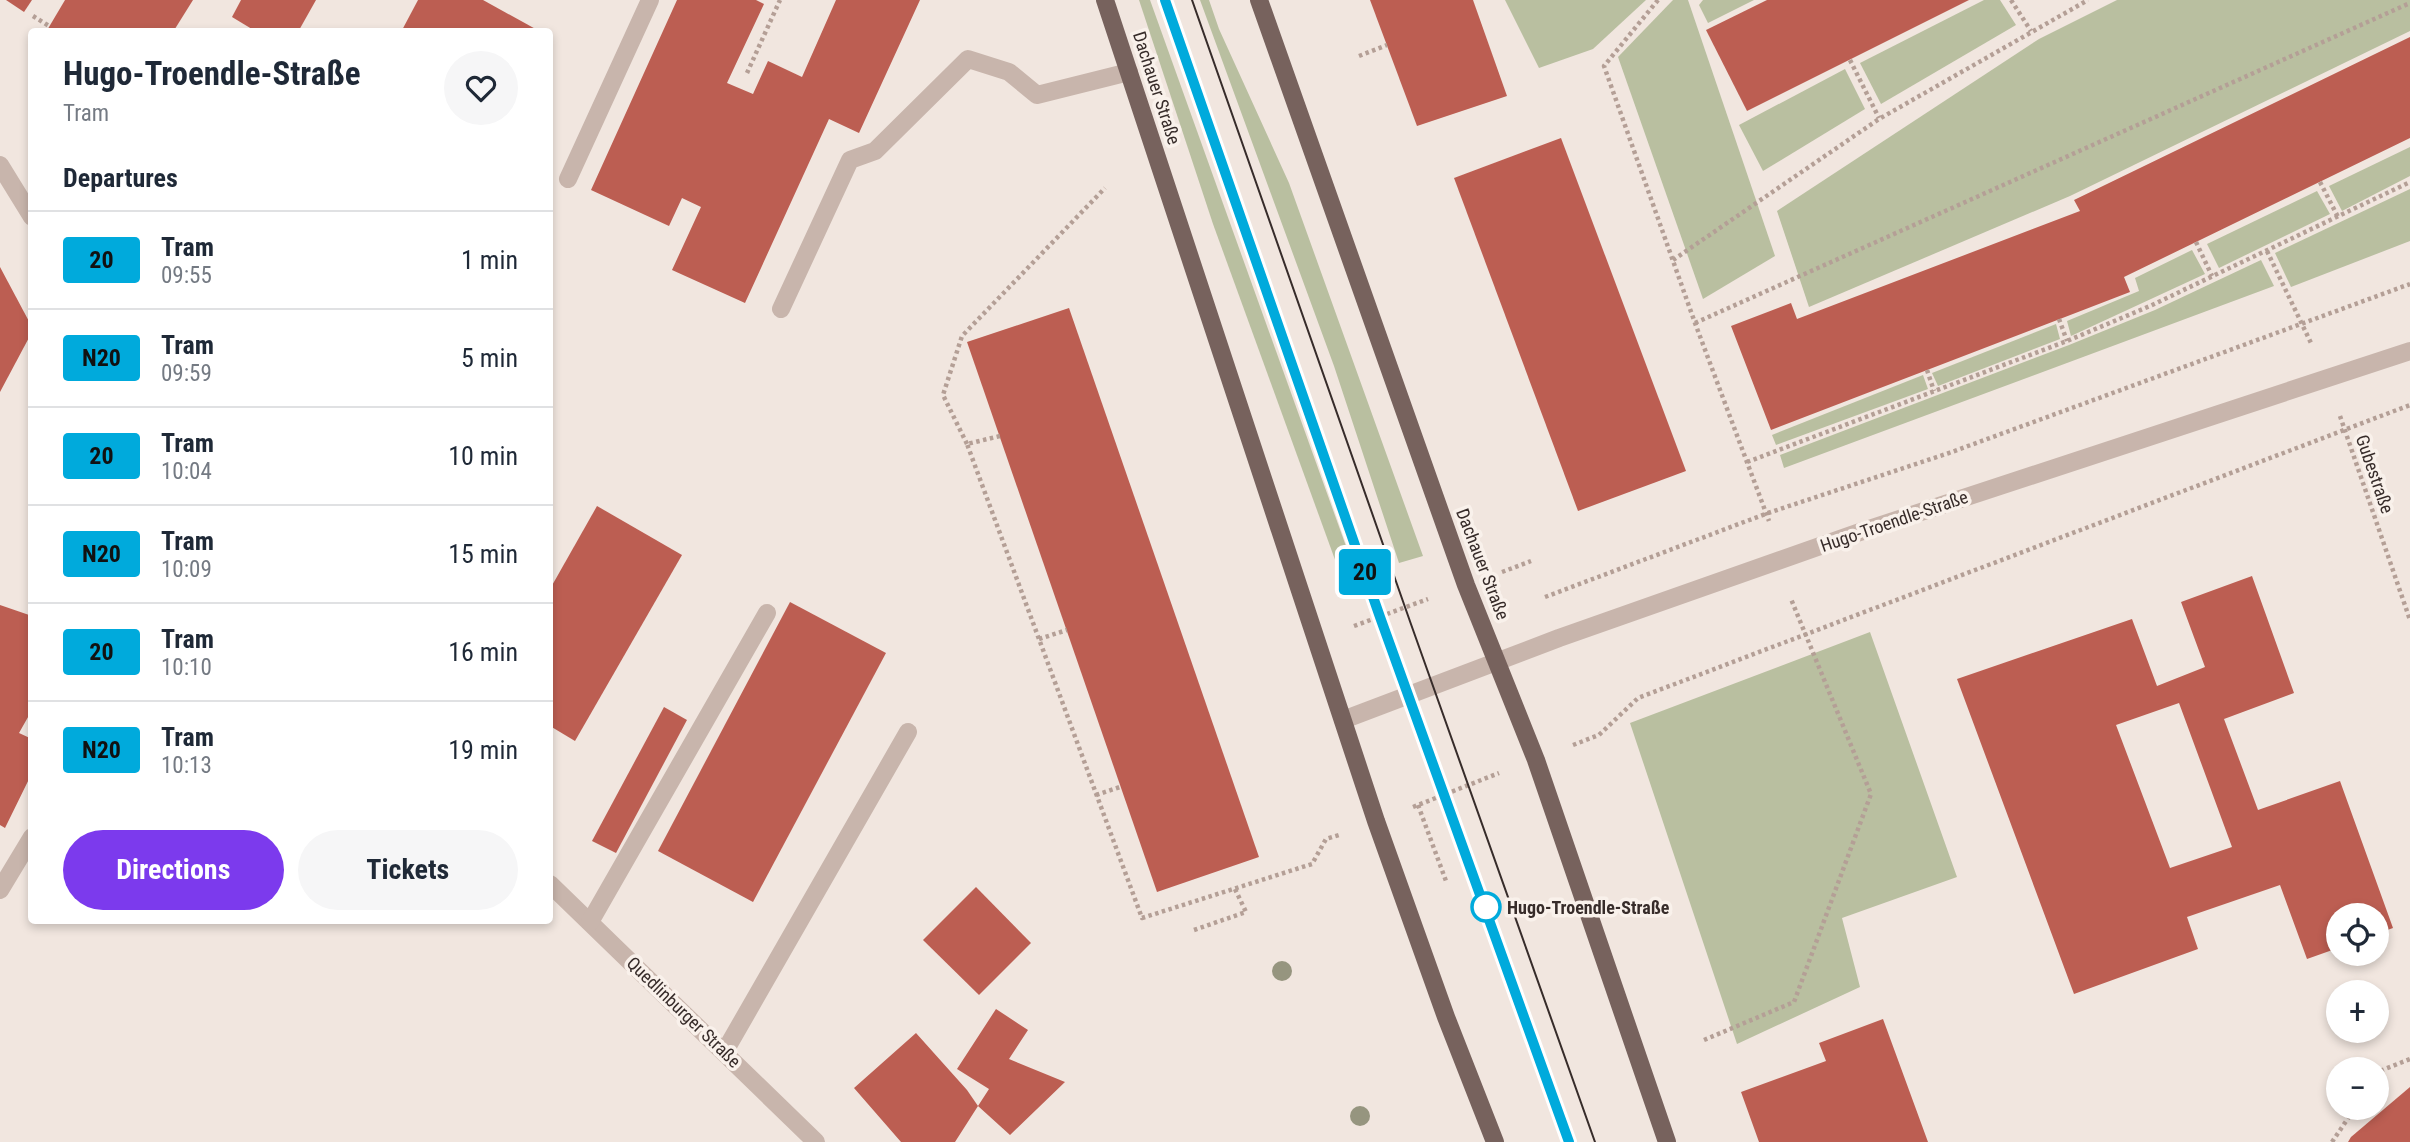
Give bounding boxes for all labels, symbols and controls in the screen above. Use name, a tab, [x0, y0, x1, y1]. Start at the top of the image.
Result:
street label: Dachauer Straße	[1129, 29, 1185, 147]
button: heart	[444, 51, 518, 125]
text: Hugo-Troendle-Straße	[63, 54, 361, 93]
text: Tram	[63, 100, 109, 127]
text: Departures	[63, 163, 178, 193]
text: Tram	[161, 232, 214, 262]
text: 1 min	[461, 245, 518, 275]
text: 20	[89, 246, 114, 274]
text: 09:55	[161, 262, 212, 289]
text: Tram	[161, 330, 214, 360]
text: 5 min	[461, 343, 518, 373]
text: N20	[82, 344, 121, 372]
text: 09:59	[161, 360, 212, 387]
text: Tram	[161, 428, 214, 458]
street label: Gubestraße	[2352, 432, 2398, 516]
text: 10 min	[448, 441, 518, 471]
text: 20	[89, 442, 114, 470]
text: 10:04	[161, 458, 212, 485]
street label: Hugo-Troendle-Straße	[1817, 486, 1971, 556]
street label: Dachauer Straße	[1452, 505, 1514, 623]
text: Tram	[161, 526, 214, 556]
text: 15 min	[448, 539, 518, 569]
text: N20	[82, 540, 121, 568]
line badge: 20	[1334, 549, 1396, 595]
text: 10:09	[161, 556, 212, 583]
text: 20	[1353, 558, 1377, 586]
text: Tram	[161, 624, 214, 654]
text: 16 min	[448, 637, 518, 667]
text: 20	[89, 638, 114, 666]
text: 10:10	[161, 654, 212, 681]
text: Tram	[161, 722, 214, 752]
text: 19 min	[448, 735, 518, 765]
text: N20	[82, 736, 121, 764]
text: 10:13	[161, 752, 212, 779]
button: Directions	[63, 830, 284, 910]
button: Tickets	[298, 830, 518, 910]
marker: Hugo-Troendle-Straße	[1471, 892, 1501, 922]
place label: Hugo-Troendle-Straße	[1507, 897, 1670, 918]
map controls	[2326, 903, 2389, 1120]
button: locate	[2326, 903, 2389, 966]
street label: Quedlinburger Straße	[623, 952, 745, 1072]
button: +	[2326, 980, 2389, 1043]
button: −	[2326, 1057, 2389, 1120]

